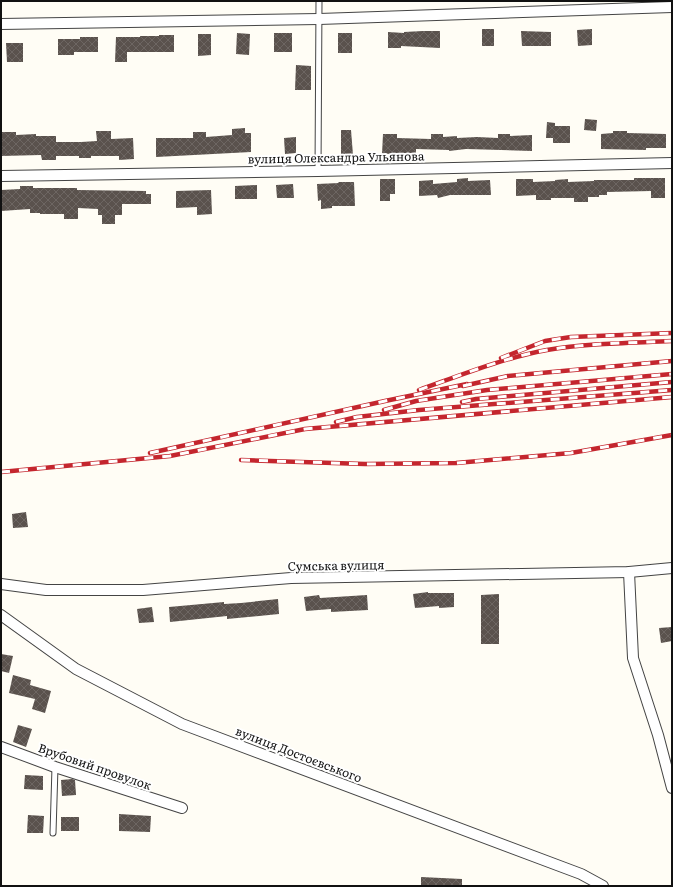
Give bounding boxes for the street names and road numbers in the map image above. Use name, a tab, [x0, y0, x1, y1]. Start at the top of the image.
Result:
street label: вулиця Олександра Ульянова	[247, 146, 425, 168]
street label: Сумська вулиця	[287, 555, 385, 575]
street label: вулиця Достоєвського	[233, 722, 365, 786]
street label: Врубовий провулок	[36, 738, 154, 794]

